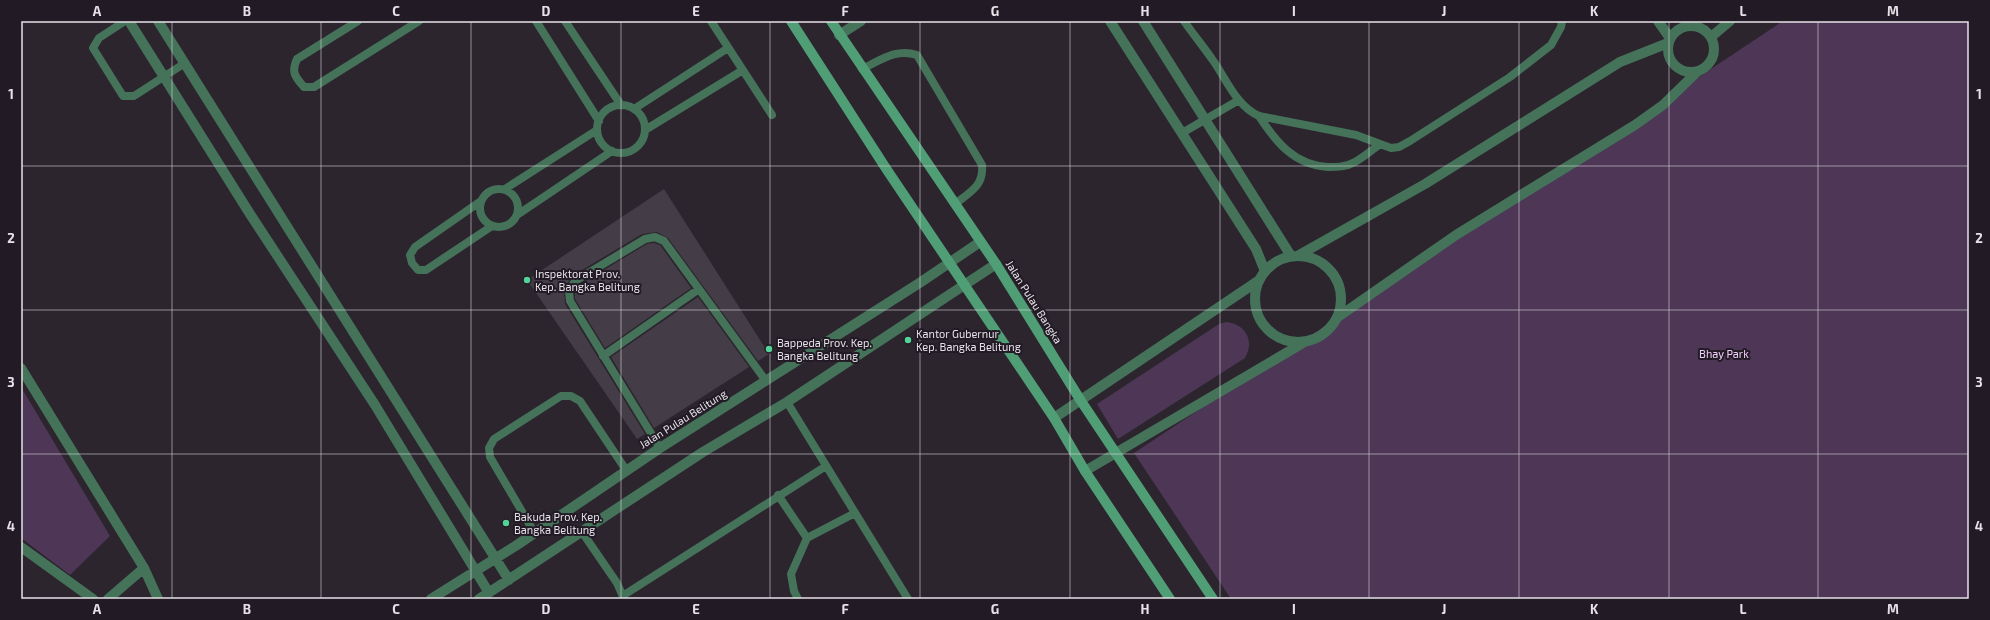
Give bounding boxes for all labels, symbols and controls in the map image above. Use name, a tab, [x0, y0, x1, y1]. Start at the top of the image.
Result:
text: A	[93, 3, 102, 19]
text: B	[243, 3, 251, 19]
text: C	[392, 3, 400, 19]
text: D	[542, 3, 551, 19]
text: E	[692, 3, 700, 19]
text: F	[841, 3, 849, 19]
text: G	[991, 3, 999, 19]
text: H	[1141, 3, 1150, 19]
text: I	[1292, 3, 1296, 19]
text: J	[1442, 3, 1446, 19]
text: K	[1590, 3, 1599, 19]
text: L	[1740, 3, 1747, 19]
text: M	[1887, 3, 1899, 19]
text: 1	[8, 86, 14, 102]
text: 1	[1976, 86, 1982, 102]
text: 2	[7, 230, 15, 246]
text: 2	[1975, 230, 1983, 246]
street label: Jalan Pulau Bangka	[1004, 258, 1065, 346]
place label: Inspektorat Prov. Kep. Bangka Belitung	[535, 267, 640, 293]
marker: Inspektorat Prov. Kep. Bangka Belitung	[522, 275, 532, 285]
place label: Kantor Gubernur Kep. Bangka Belitung	[916, 327, 1021, 353]
marker: Kantor Gubernur Kep. Bangka Belitung	[903, 335, 913, 345]
place label: Bappeda Prov. Kep. Bangka Belitung	[777, 336, 872, 362]
marker: Bappeda Prov. Kep. Bangka Belitung	[764, 344, 774, 354]
park label: Bhay Park	[1699, 347, 1749, 360]
text: 3	[7, 374, 15, 390]
text: 3	[1975, 374, 1983, 390]
street label: Jalan Pulau Belitung	[637, 386, 729, 451]
place label: Bakuda Prov. Kep. Bangka Belitung	[514, 510, 602, 536]
text: 4	[7, 518, 15, 534]
marker: Bakuda Prov. Kep. Bangka Belitung	[501, 518, 511, 528]
text: 4	[1975, 518, 1983, 534]
text: A	[93, 601, 102, 617]
text: B	[243, 601, 251, 617]
text: C	[392, 601, 400, 617]
text: D	[542, 601, 551, 617]
text: E	[692, 601, 700, 617]
text: F	[841, 601, 849, 617]
text: G	[991, 601, 999, 617]
text: H	[1141, 601, 1150, 617]
text: I	[1292, 601, 1296, 617]
text: J	[1442, 601, 1446, 617]
text: K	[1590, 601, 1599, 617]
text: L	[1740, 601, 1747, 617]
text: M	[1887, 601, 1899, 617]

